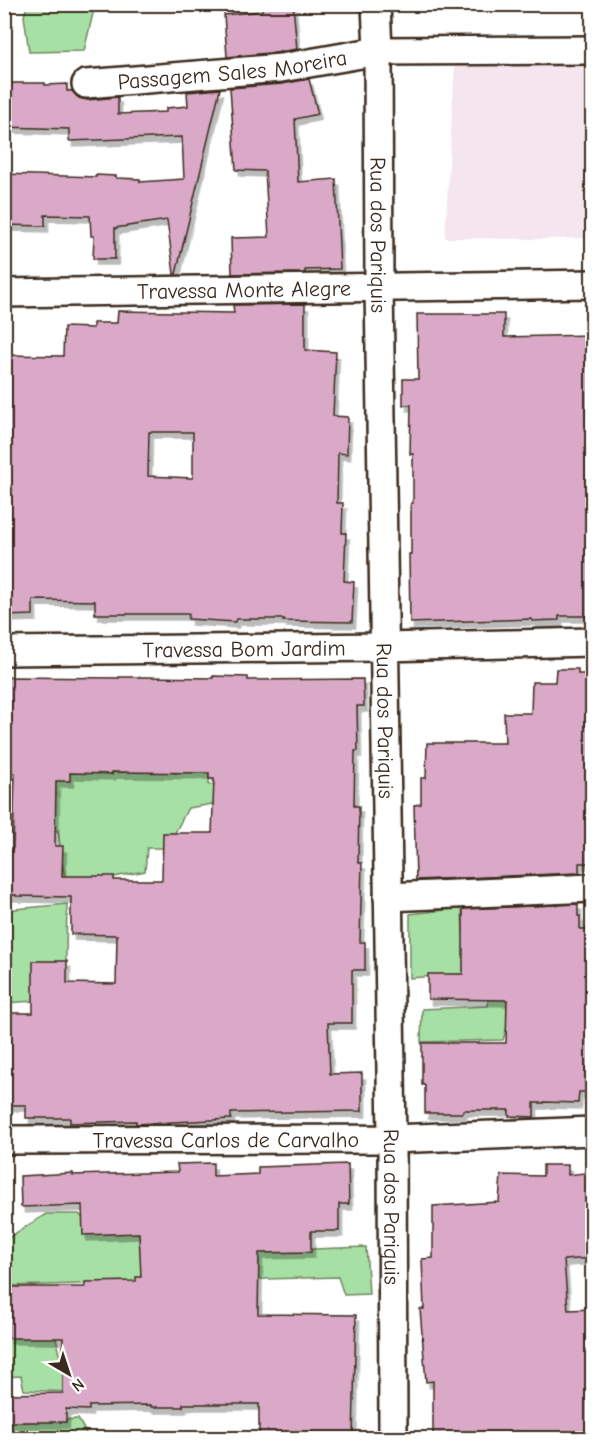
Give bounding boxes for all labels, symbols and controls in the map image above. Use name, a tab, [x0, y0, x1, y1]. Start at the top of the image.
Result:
street label: Passagem Sales Moreira	[117, 45, 349, 95]
street label: Rua dos Pariquis	[364, 157, 391, 313]
street label: Travessa Monte Alegre	[137, 276, 351, 305]
street label: Travessa Bom Jardim	[142, 635, 346, 664]
street label: Rua dos Pariquis	[370, 643, 399, 799]
street label: Travessa Carlos de Carvalho	[93, 1127, 359, 1154]
street label: Rua dos Pariquis	[378, 1129, 404, 1285]
north arrow	[39, 1344, 99, 1404]
text: N	[68, 1375, 88, 1395]

